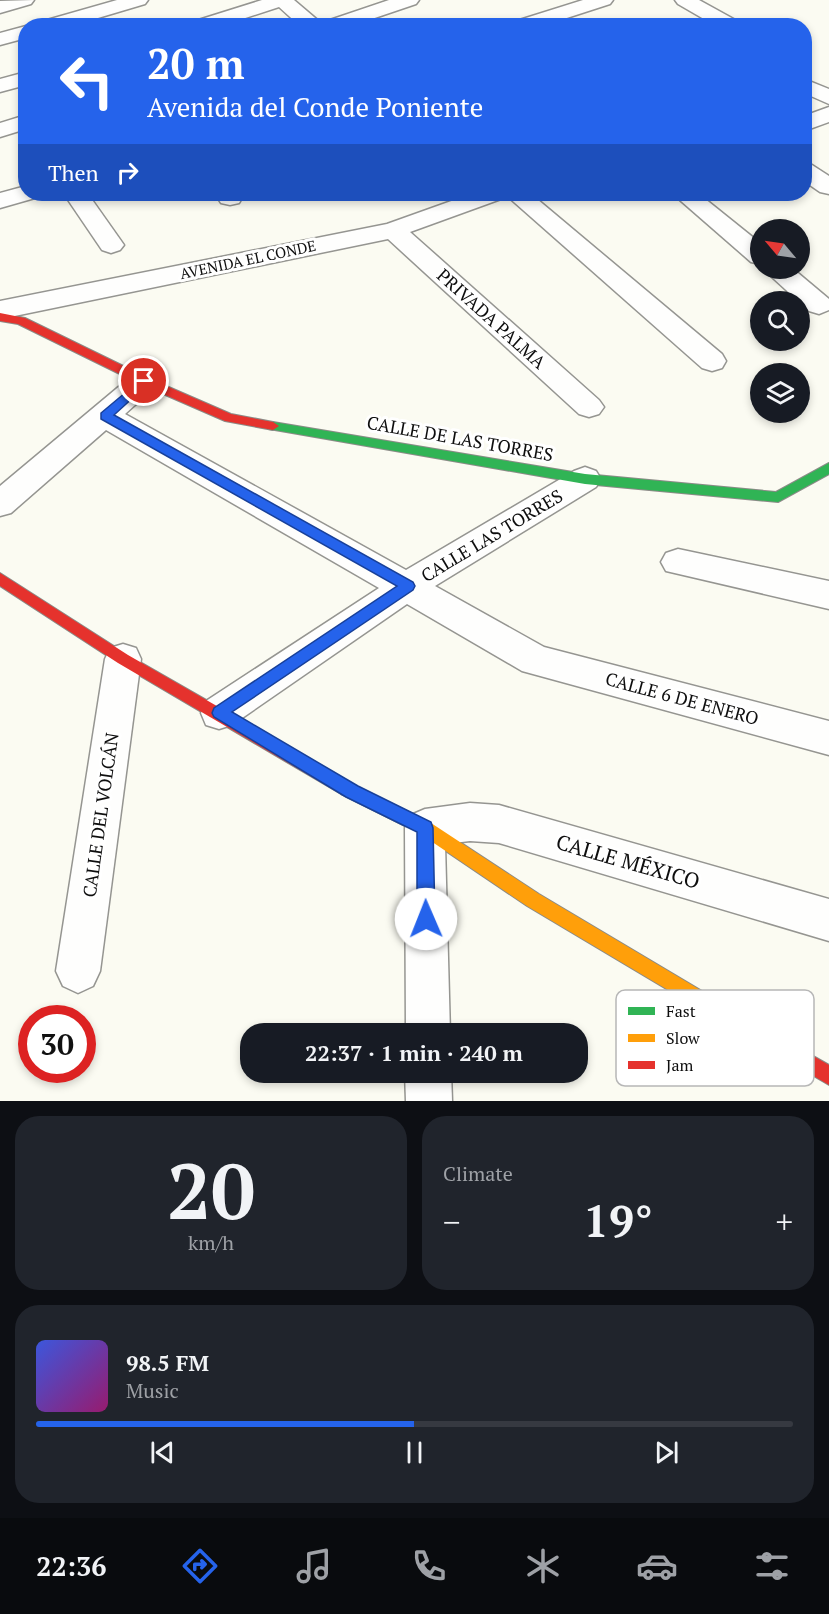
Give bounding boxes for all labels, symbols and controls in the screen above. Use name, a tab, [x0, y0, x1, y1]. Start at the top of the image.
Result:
text: 20 m	[147, 35, 245, 91]
icon: left	[48, 42, 126, 120]
text: Avenida del Conde Poniente	[147, 89, 483, 125]
icon: right	[111, 156, 144, 189]
text: Then	[48, 158, 99, 187]
north arrow	[750, 219, 810, 279]
map controls	[750, 219, 810, 423]
street label: AVENIDA EL CONDE	[178, 235, 318, 283]
street label: PRIVADA PALMA	[432, 263, 552, 374]
button: search	[750, 291, 810, 351]
pin	[118, 355, 169, 406]
button: layers	[750, 363, 810, 423]
icon: arrive	[127, 364, 160, 397]
street label: CALLE DE LAS TORRES	[365, 410, 555, 466]
street label: CALLE LAS TORRES	[416, 483, 567, 587]
street label: CALLE 6 DE ENERO	[603, 666, 762, 730]
street label: CALLE DEL VOLCÁN	[77, 731, 123, 899]
street label: CALLE MÉXICO	[553, 827, 703, 895]
position arrow	[394, 887, 458, 951]
legend	[616, 990, 814, 1086]
text: Fast	[666, 1000, 696, 1022]
speed limit sign: 30	[18, 1005, 96, 1083]
text: Slow	[666, 1027, 700, 1049]
text: 22:37 · 1 min · 240 m	[305, 1038, 523, 1067]
text: Jam	[666, 1054, 694, 1076]
text: 20	[167, 1138, 255, 1241]
text: Climate	[443, 1160, 513, 1187]
text: 19°	[583, 1190, 653, 1250]
text: −	[443, 1200, 461, 1243]
text: +	[775, 1200, 793, 1243]
text: km/h	[188, 1229, 234, 1256]
text: 98.5 FM	[126, 1348, 209, 1377]
text: Music	[126, 1377, 179, 1404]
icon: previous	[146, 1436, 179, 1469]
icon: pause	[398, 1436, 431, 1469]
icon: next	[650, 1436, 683, 1469]
icon: directions	[179, 1545, 221, 1587]
icon: music	[293, 1545, 335, 1587]
icon: phone	[408, 1545, 450, 1587]
icon: climate	[522, 1545, 564, 1587]
icon: car	[636, 1545, 678, 1587]
icon: filters	[751, 1545, 793, 1587]
text: 22:36	[36, 1548, 106, 1584]

